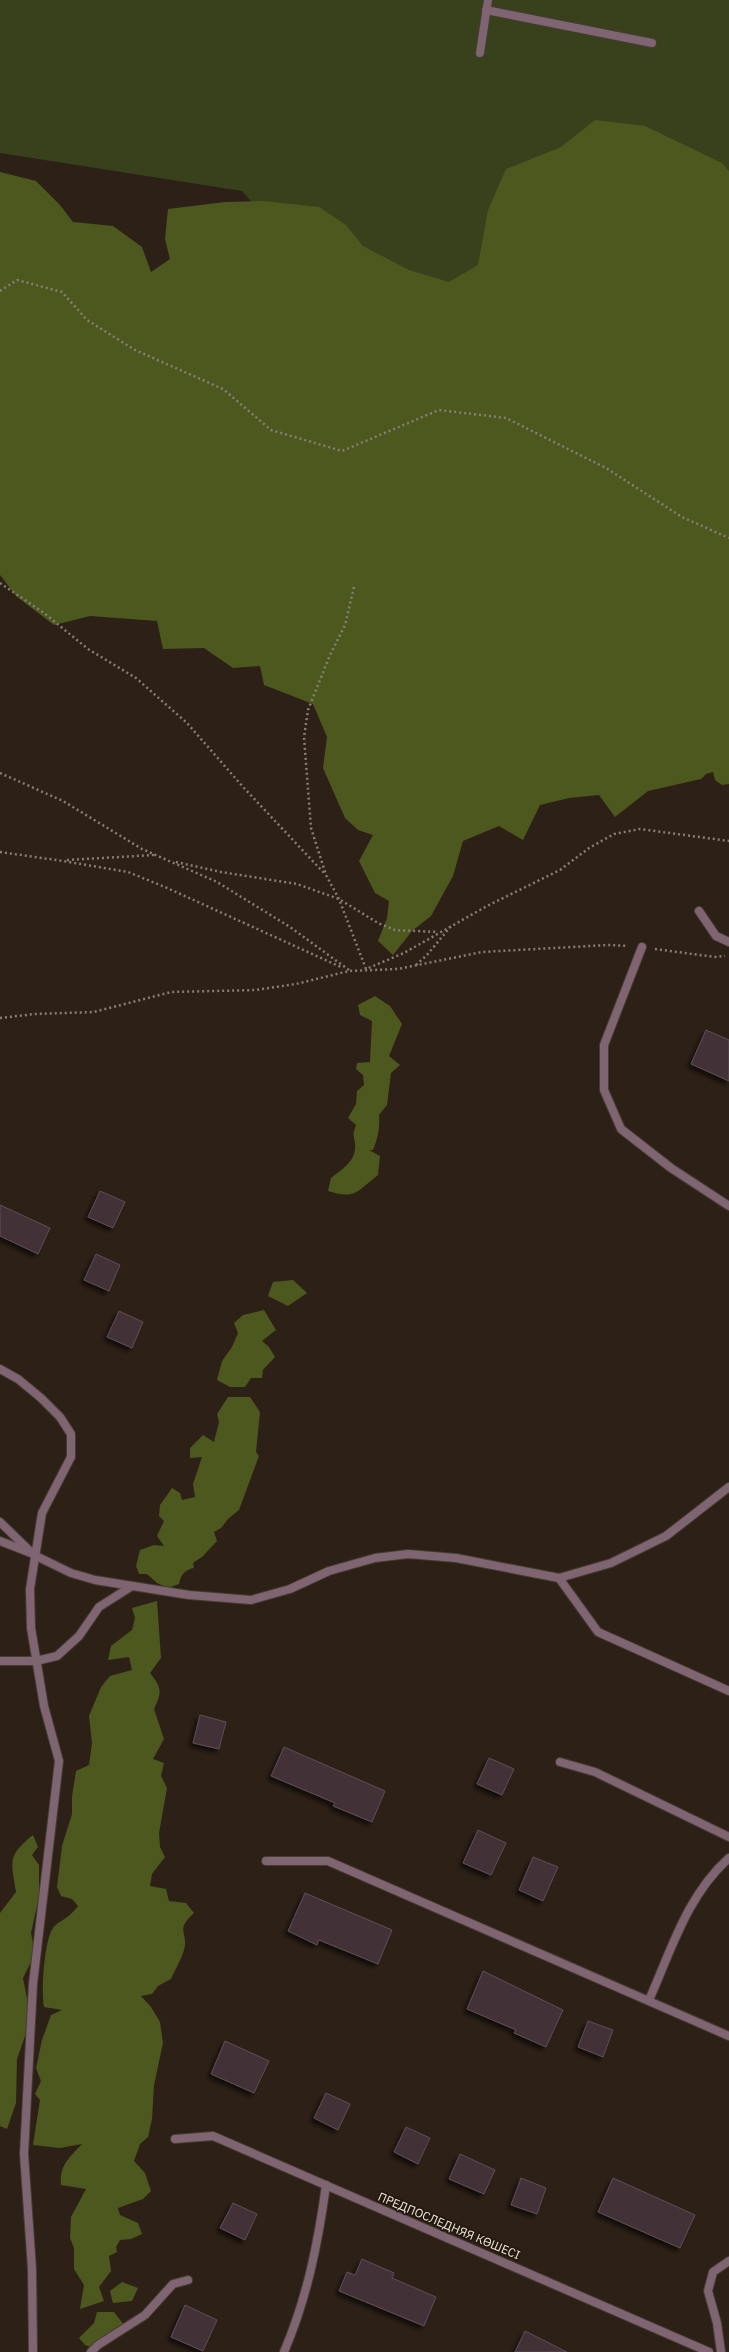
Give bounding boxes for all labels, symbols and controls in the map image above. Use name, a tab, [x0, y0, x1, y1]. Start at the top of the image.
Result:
street label: ПРЕДПОСЛЕДНЯЯ КӨШЕСІ	[376, 2189, 523, 2262]

